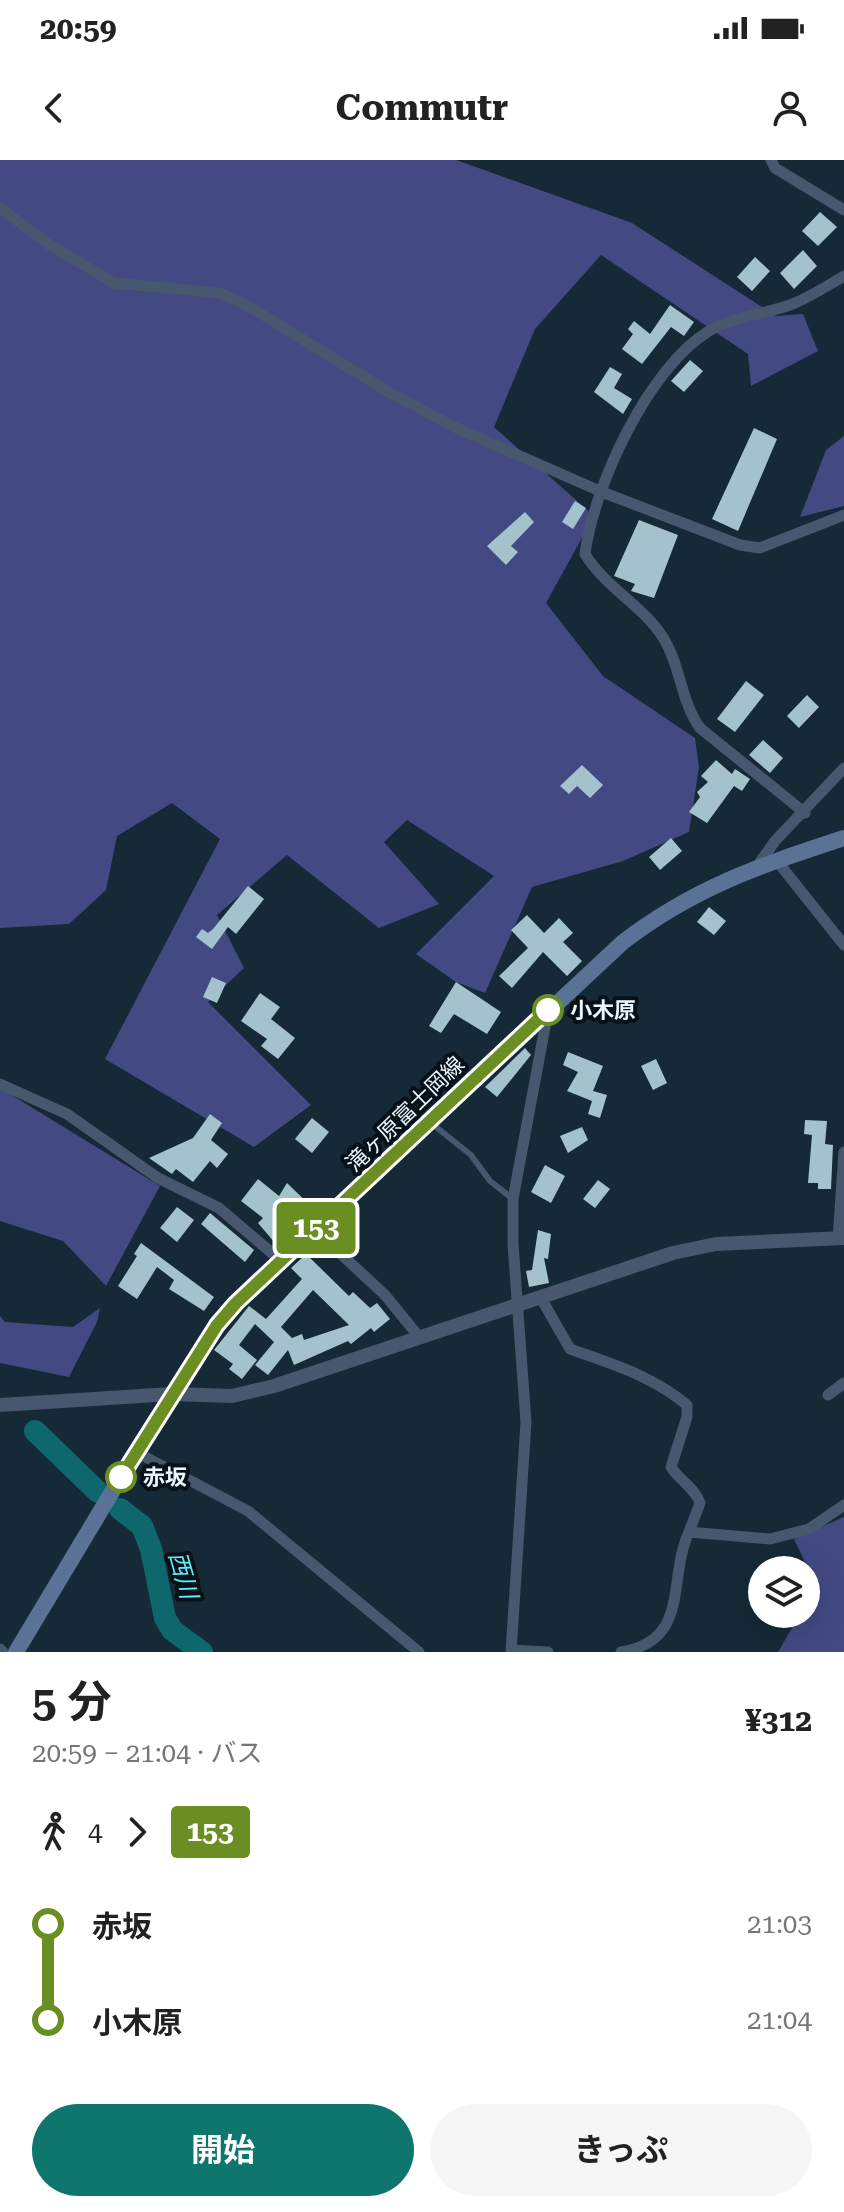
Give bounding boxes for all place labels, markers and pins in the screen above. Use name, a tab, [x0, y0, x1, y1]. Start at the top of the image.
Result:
marker: 小木原	[533, 995, 563, 1025]
place label: 小木原	[570, 998, 636, 1023]
marker: 赤坂	[106, 1462, 136, 1492]
place label: 赤坂	[143, 1465, 187, 1490]

